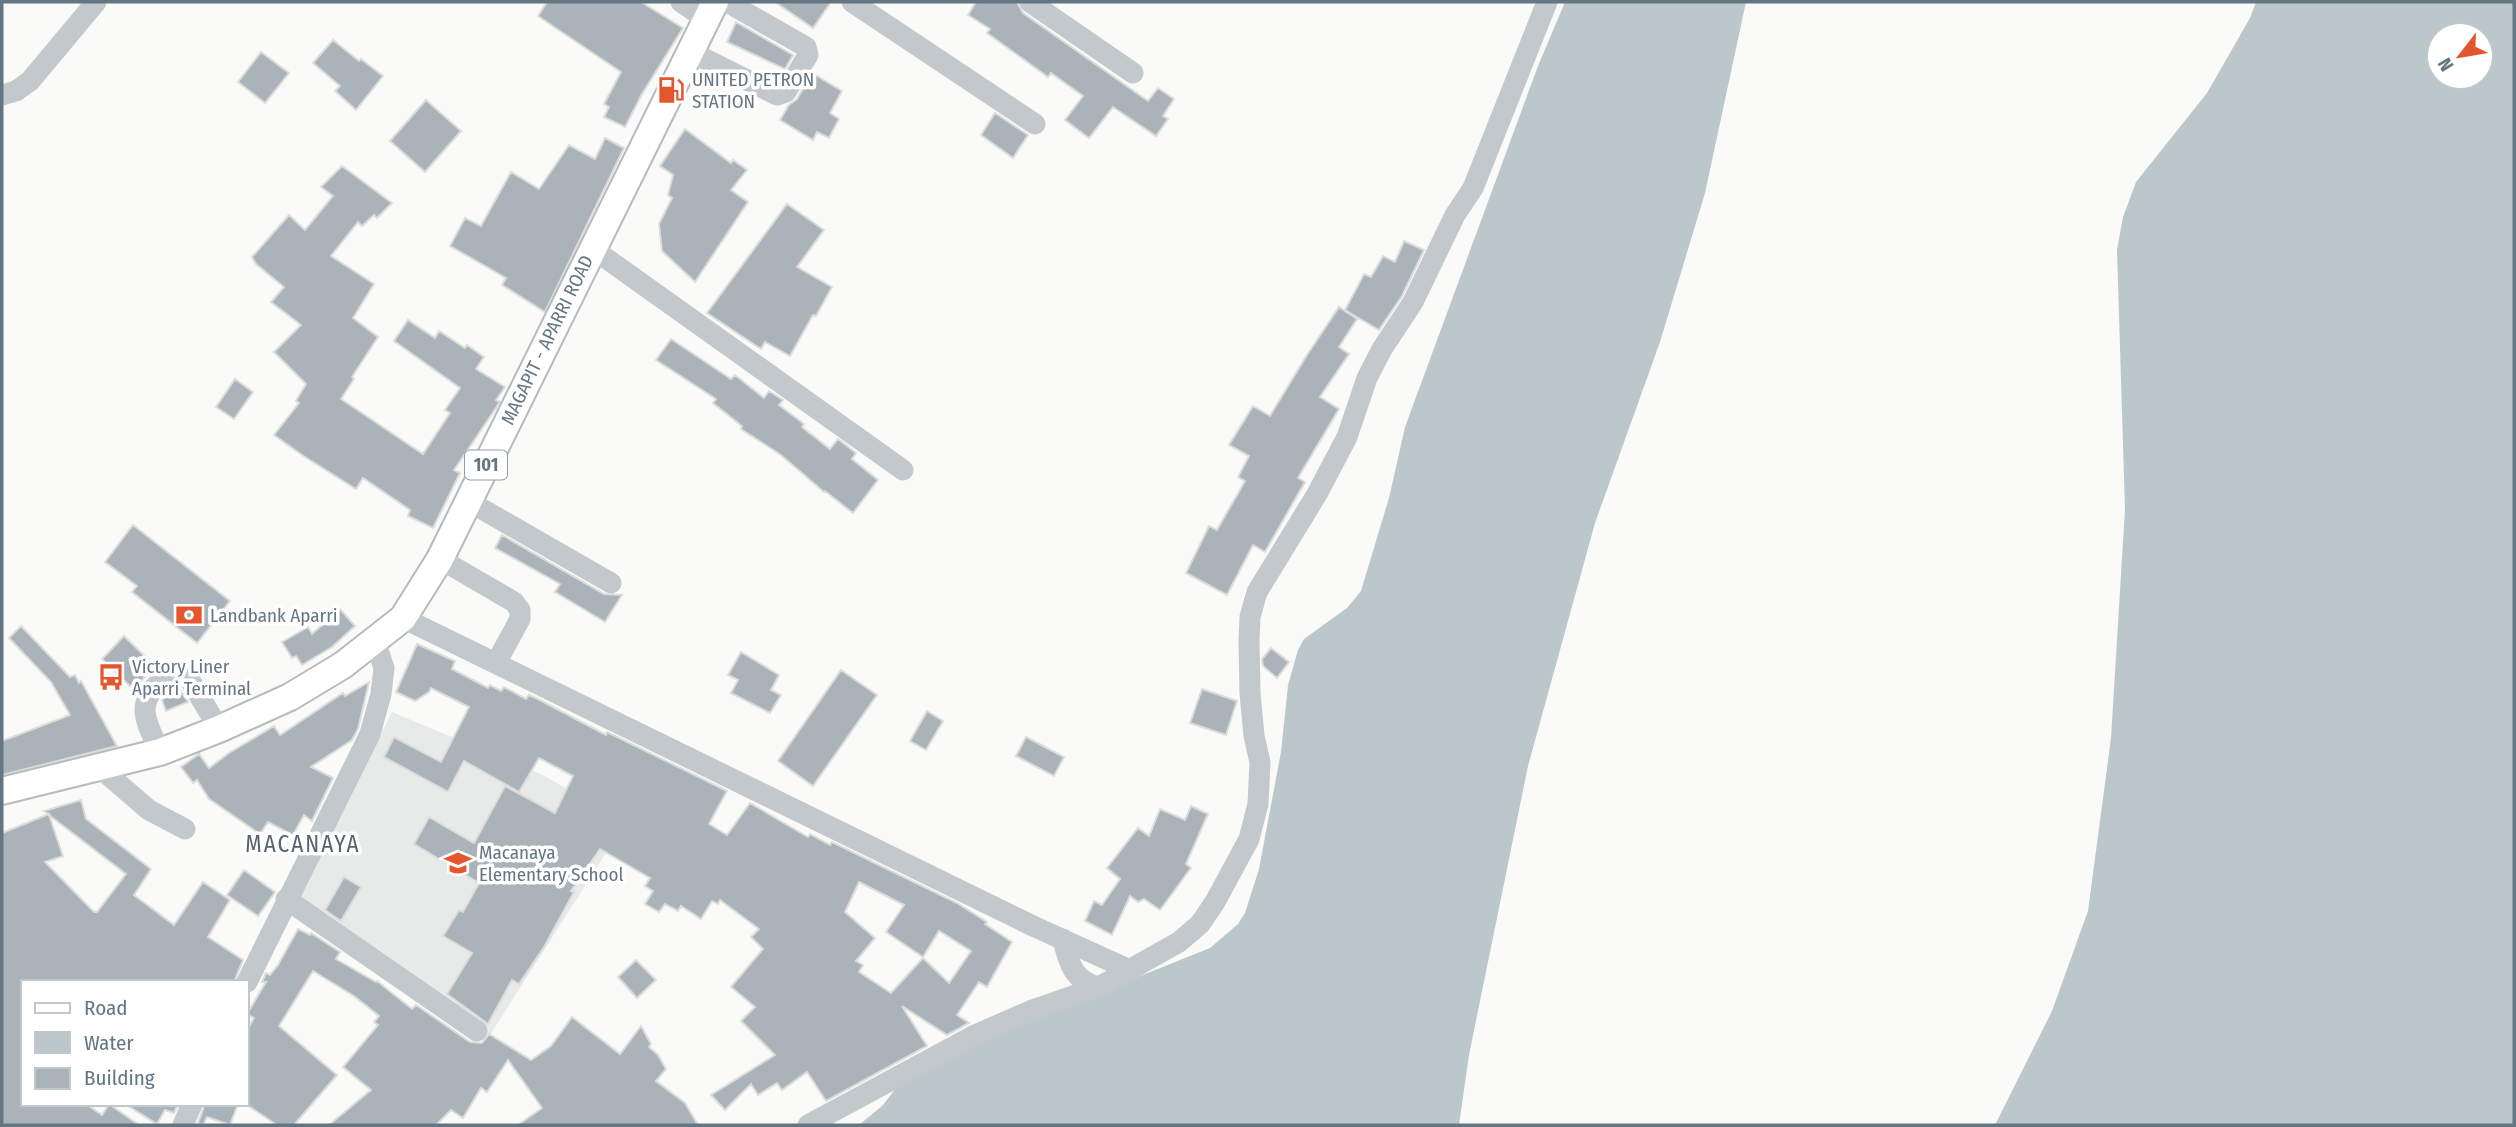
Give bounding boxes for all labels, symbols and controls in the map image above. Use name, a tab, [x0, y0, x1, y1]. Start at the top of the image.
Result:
north arrow	[2425, 21, 2495, 91]
text: N	[2433, 54, 2459, 75]
place label: UNITED PETRON STATION	[692, 68, 814, 113]
fuel station icon: UNITED PETRON STATION	[656, 75, 686, 105]
street label: MAGAPIT - APARRI ROAD	[496, 251, 598, 429]
road number: 101	[465, 450, 507, 480]
bank icon: Landbank Aparri	[174, 600, 204, 630]
place label: Landbank Aparri	[210, 604, 338, 627]
place label: Victory Liner Aparri Terminal	[132, 655, 251, 700]
bus stop icon: Victory Liner Aparri Terminal	[96, 662, 126, 692]
district label: MACANAYA	[245, 830, 361, 858]
place label: Macanaya Elementary School	[479, 841, 624, 886]
school or university icon: Macanaya Elementary School	[443, 848, 473, 878]
legend	[21, 980, 248, 1106]
text: Road	[84, 995, 128, 1021]
text: Water	[84, 1030, 134, 1056]
text: Building	[84, 1065, 155, 1091]

